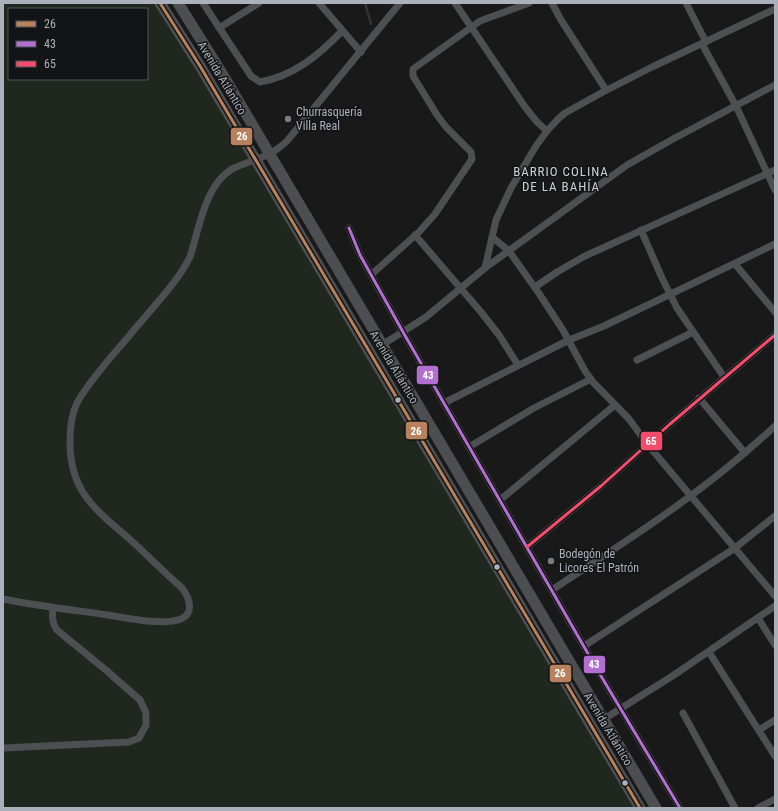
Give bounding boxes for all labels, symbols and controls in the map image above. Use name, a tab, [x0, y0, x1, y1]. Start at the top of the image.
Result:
legend	[8, 8, 148, 80]
text: 26	[44, 17, 56, 31]
text: 43	[44, 37, 56, 51]
street label: Avenida Atlántico	[195, 39, 249, 117]
text: 65	[44, 57, 56, 71]
place label: Churrasquería Villa Real	[296, 105, 363, 133]
marker: Churrasquería Villa Real	[283, 114, 293, 124]
line badge: 26	[230, 127, 253, 146]
text: 26	[236, 130, 248, 143]
district label: BARRIO COLINA DE LA BAHÍA	[513, 164, 609, 194]
street label: Avenida Atlántico	[367, 328, 421, 406]
line badge: 43	[416, 365, 439, 385]
text: 43	[422, 369, 434, 382]
unlabelled marker	[393, 395, 403, 405]
line badge: 26	[405, 421, 428, 440]
text: 26	[410, 425, 422, 438]
line badge: 65	[640, 431, 663, 451]
text: 65	[645, 435, 657, 448]
place label: Bodegón de Licores El Patrón	[559, 547, 639, 575]
marker: Bodegón de Licores El Patrón	[546, 556, 556, 566]
unlabelled marker	[492, 562, 502, 572]
line badge: 43	[583, 655, 606, 674]
text: 43	[588, 658, 600, 671]
line badge: 26	[549, 664, 572, 683]
text: 26	[554, 667, 566, 680]
street label: Avenida Atlántico	[581, 690, 635, 768]
unlabelled marker	[620, 778, 630, 788]

